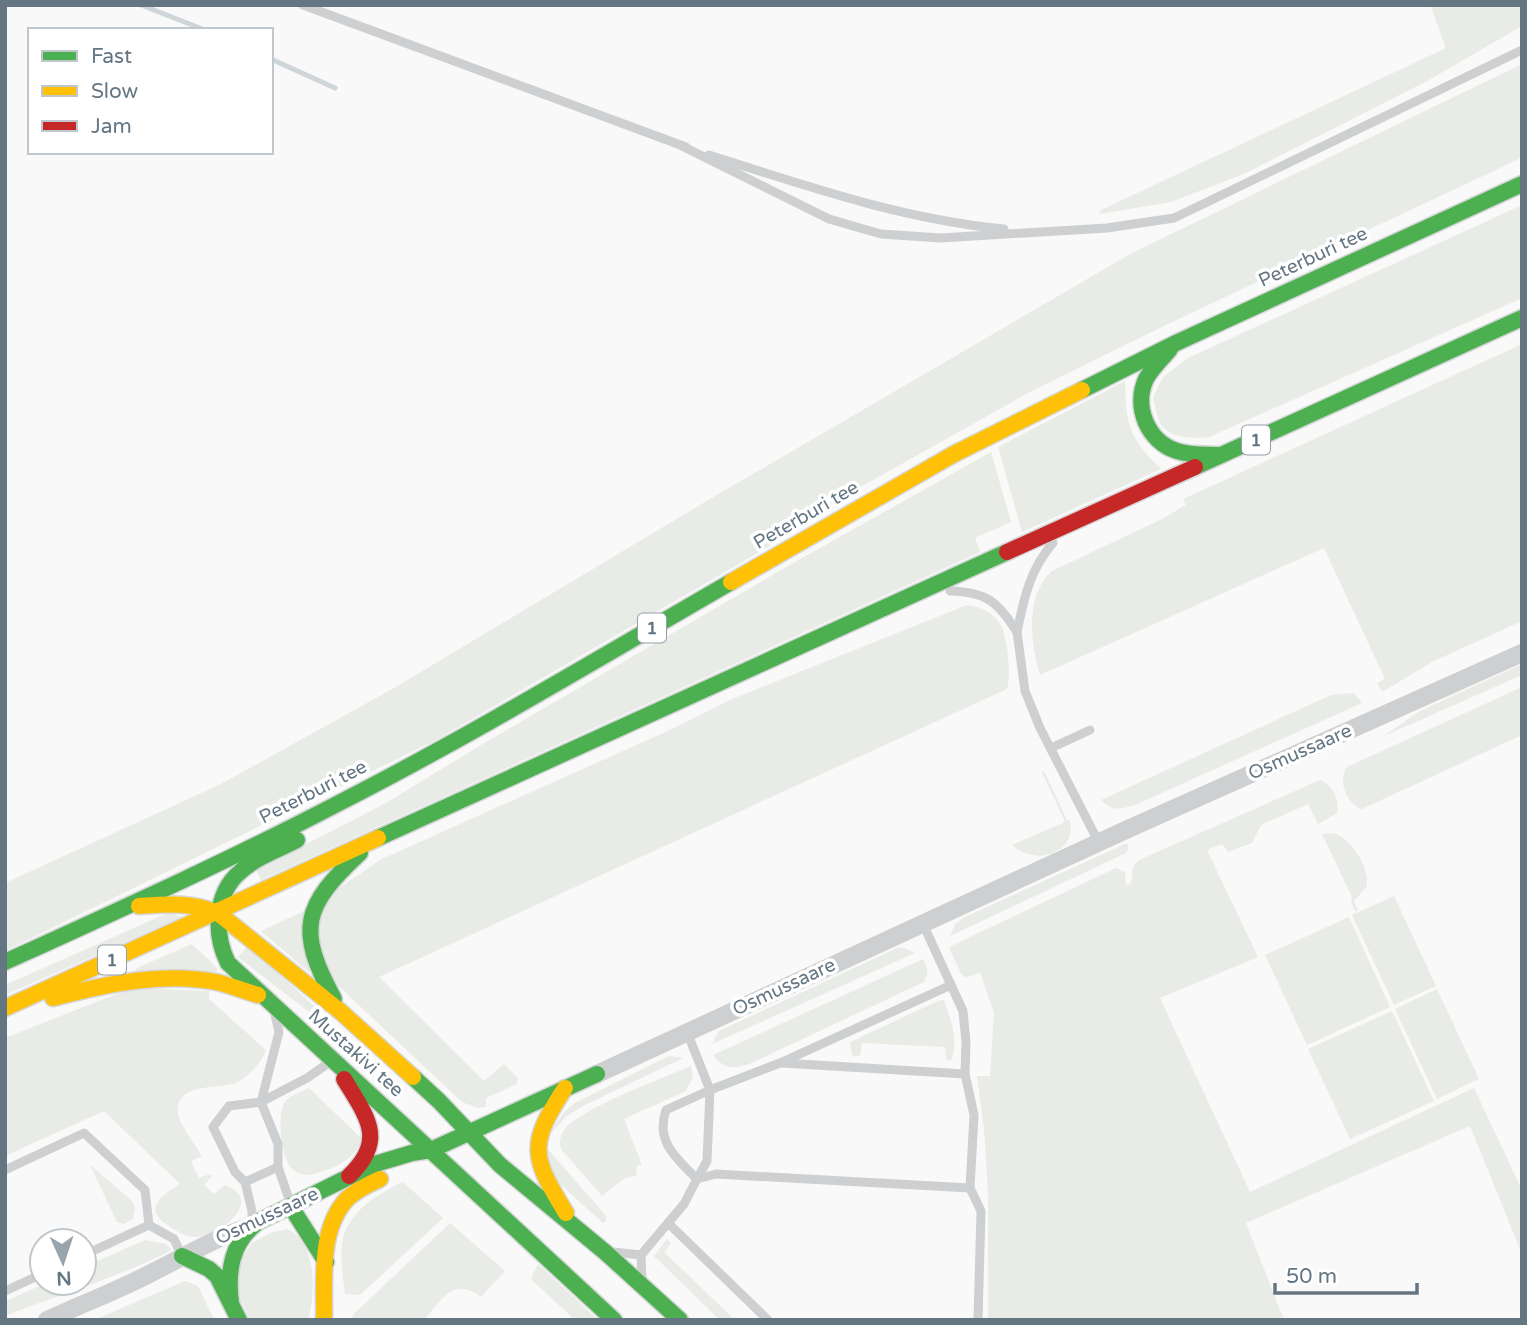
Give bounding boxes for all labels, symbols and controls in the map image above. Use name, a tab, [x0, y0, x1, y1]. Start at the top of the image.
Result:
legend	[28, 28, 273, 154]
text: Fast	[91, 44, 132, 69]
text: Slow	[91, 79, 139, 104]
text: Jam	[91, 114, 132, 139]
street label: Peterburi tee	[1255, 222, 1371, 292]
road number: 1	[1242, 426, 1270, 454]
street label: Peterburi tee	[750, 476, 862, 554]
road number: 1	[638, 614, 666, 642]
street label: Osmussaare	[1245, 719, 1355, 785]
street label: Peterburi tee	[256, 756, 370, 828]
road number: 1	[98, 945, 126, 974]
street label: Osmussaare	[729, 954, 839, 1020]
street label: Mustakivi tee	[304, 1005, 408, 1101]
street label: Osmussaare	[212, 1183, 322, 1249]
north arrow	[28, 1227, 98, 1297]
scale bar	[1275, 1252, 1417, 1296]
text: 50 m	[1286, 1264, 1337, 1289]
text: N	[56, 1267, 72, 1289]

